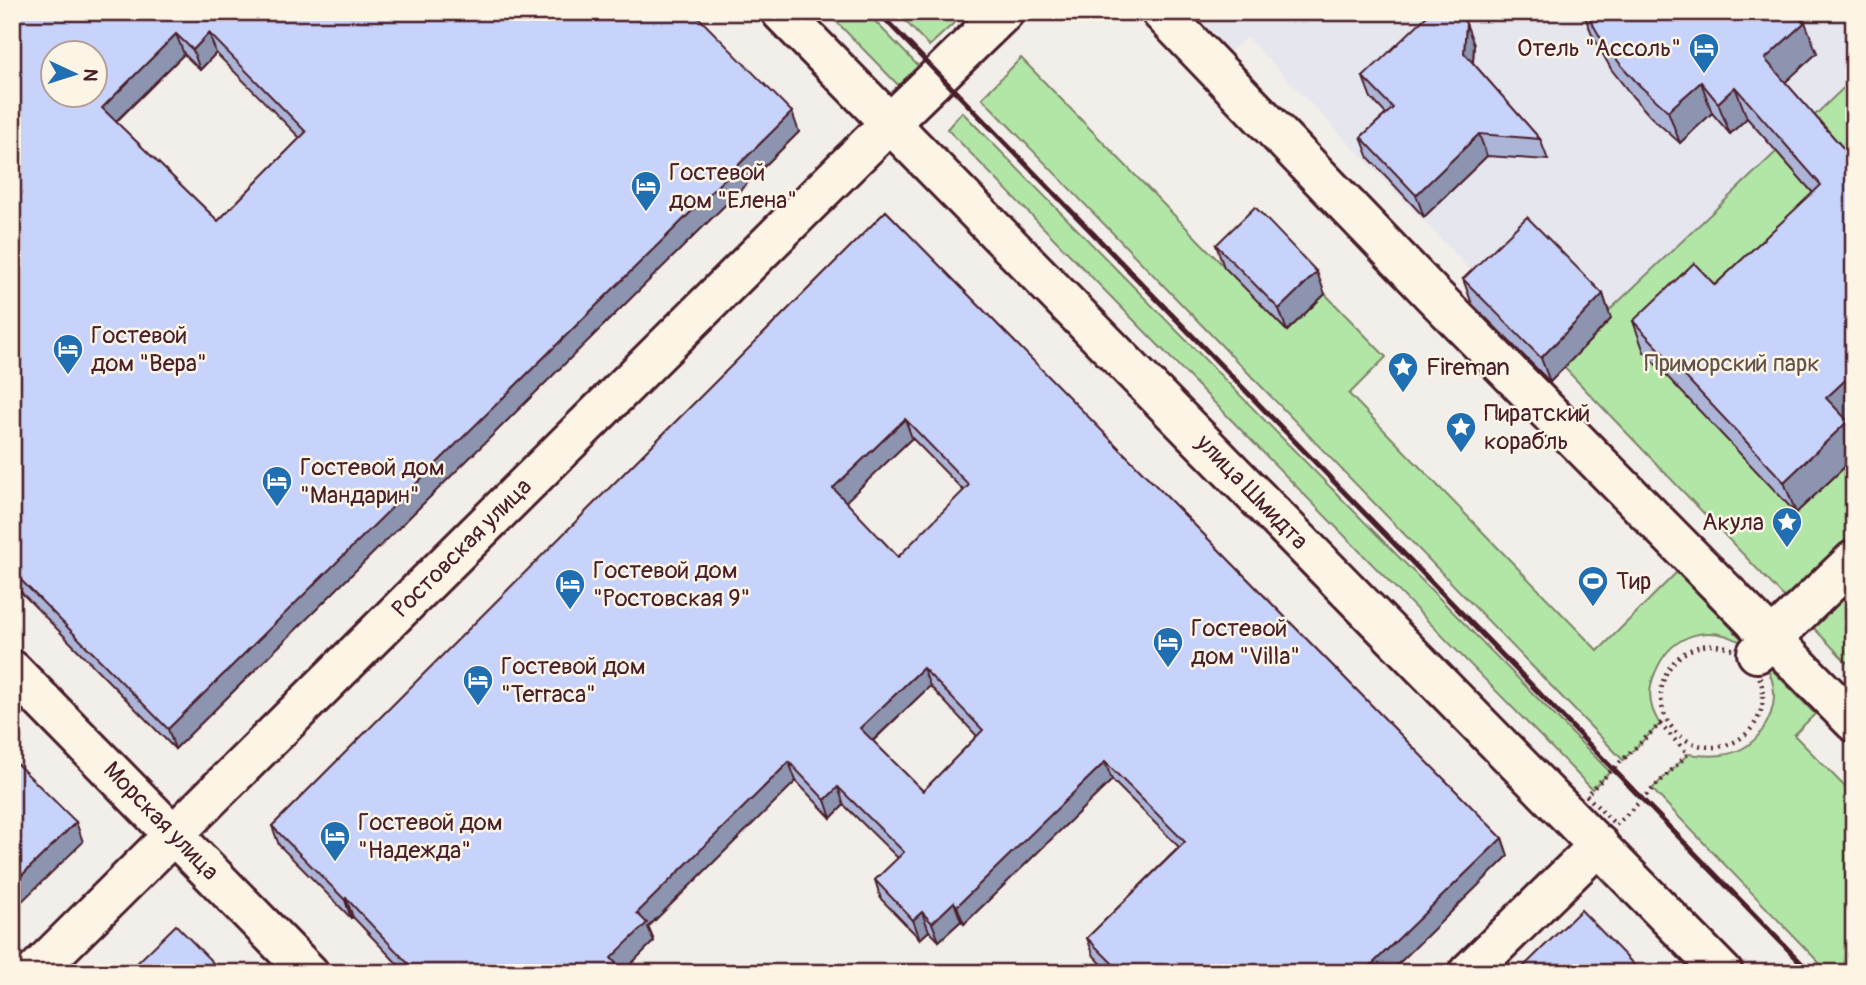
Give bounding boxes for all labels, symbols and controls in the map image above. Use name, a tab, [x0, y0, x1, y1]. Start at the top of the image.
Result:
hotel icon: Отель "Ассоль"	[1687, 31, 1721, 75]
place label: Отель "Ассоль"	[1517, 34, 1681, 63]
north arrow	[38, 38, 108, 108]
text: N	[78, 68, 102, 83]
place label: Гостевой дом "Елена"	[669, 158, 797, 215]
hotel icon: Гостевой дом "Елена"	[629, 169, 663, 213]
place label: Гостевой дом "Вера"	[91, 321, 207, 378]
hotel icon: Гостевой дом "Вера"	[51, 332, 85, 376]
park label: Приморский парк	[1644, 349, 1820, 378]
place icon: Fireman	[1386, 350, 1420, 394]
place label: Fireman	[1426, 353, 1510, 382]
place label: Пиратский корабль	[1484, 399, 1590, 456]
place icon: Пиратский корабль	[1444, 410, 1478, 454]
street label: улица Шмидта	[1189, 428, 1314, 556]
place label: Гостевой дом "Мандарин"	[300, 453, 444, 510]
hotel icon: Гостевой дом "Мандарин"	[260, 464, 294, 508]
street label: Ростовская улица	[386, 472, 538, 624]
place icon: Акула	[1770, 505, 1804, 549]
place label: Акула	[1702, 508, 1764, 537]
place label: Гостевой дом "Ростовская 9"	[593, 556, 750, 613]
sports icon: Тир	[1576, 564, 1610, 608]
hotel icon: Гостевой дом "Ростовская 9"	[553, 567, 587, 611]
place label: Тир	[1616, 567, 1651, 596]
place label: Гостевой дом "Villa"	[1191, 614, 1300, 671]
hotel icon: Гостевой дом "Villa"	[1151, 625, 1185, 669]
place label: Гостевой дом "Terraca"	[501, 652, 645, 709]
hotel icon: Гостевой дом "Terraca"	[461, 663, 495, 707]
street label: Морская улица	[97, 756, 225, 886]
place label: Гостевой дом "Надежда"	[358, 808, 502, 865]
hotel icon: Гостевой дом "Надежда"	[318, 819, 352, 863]

